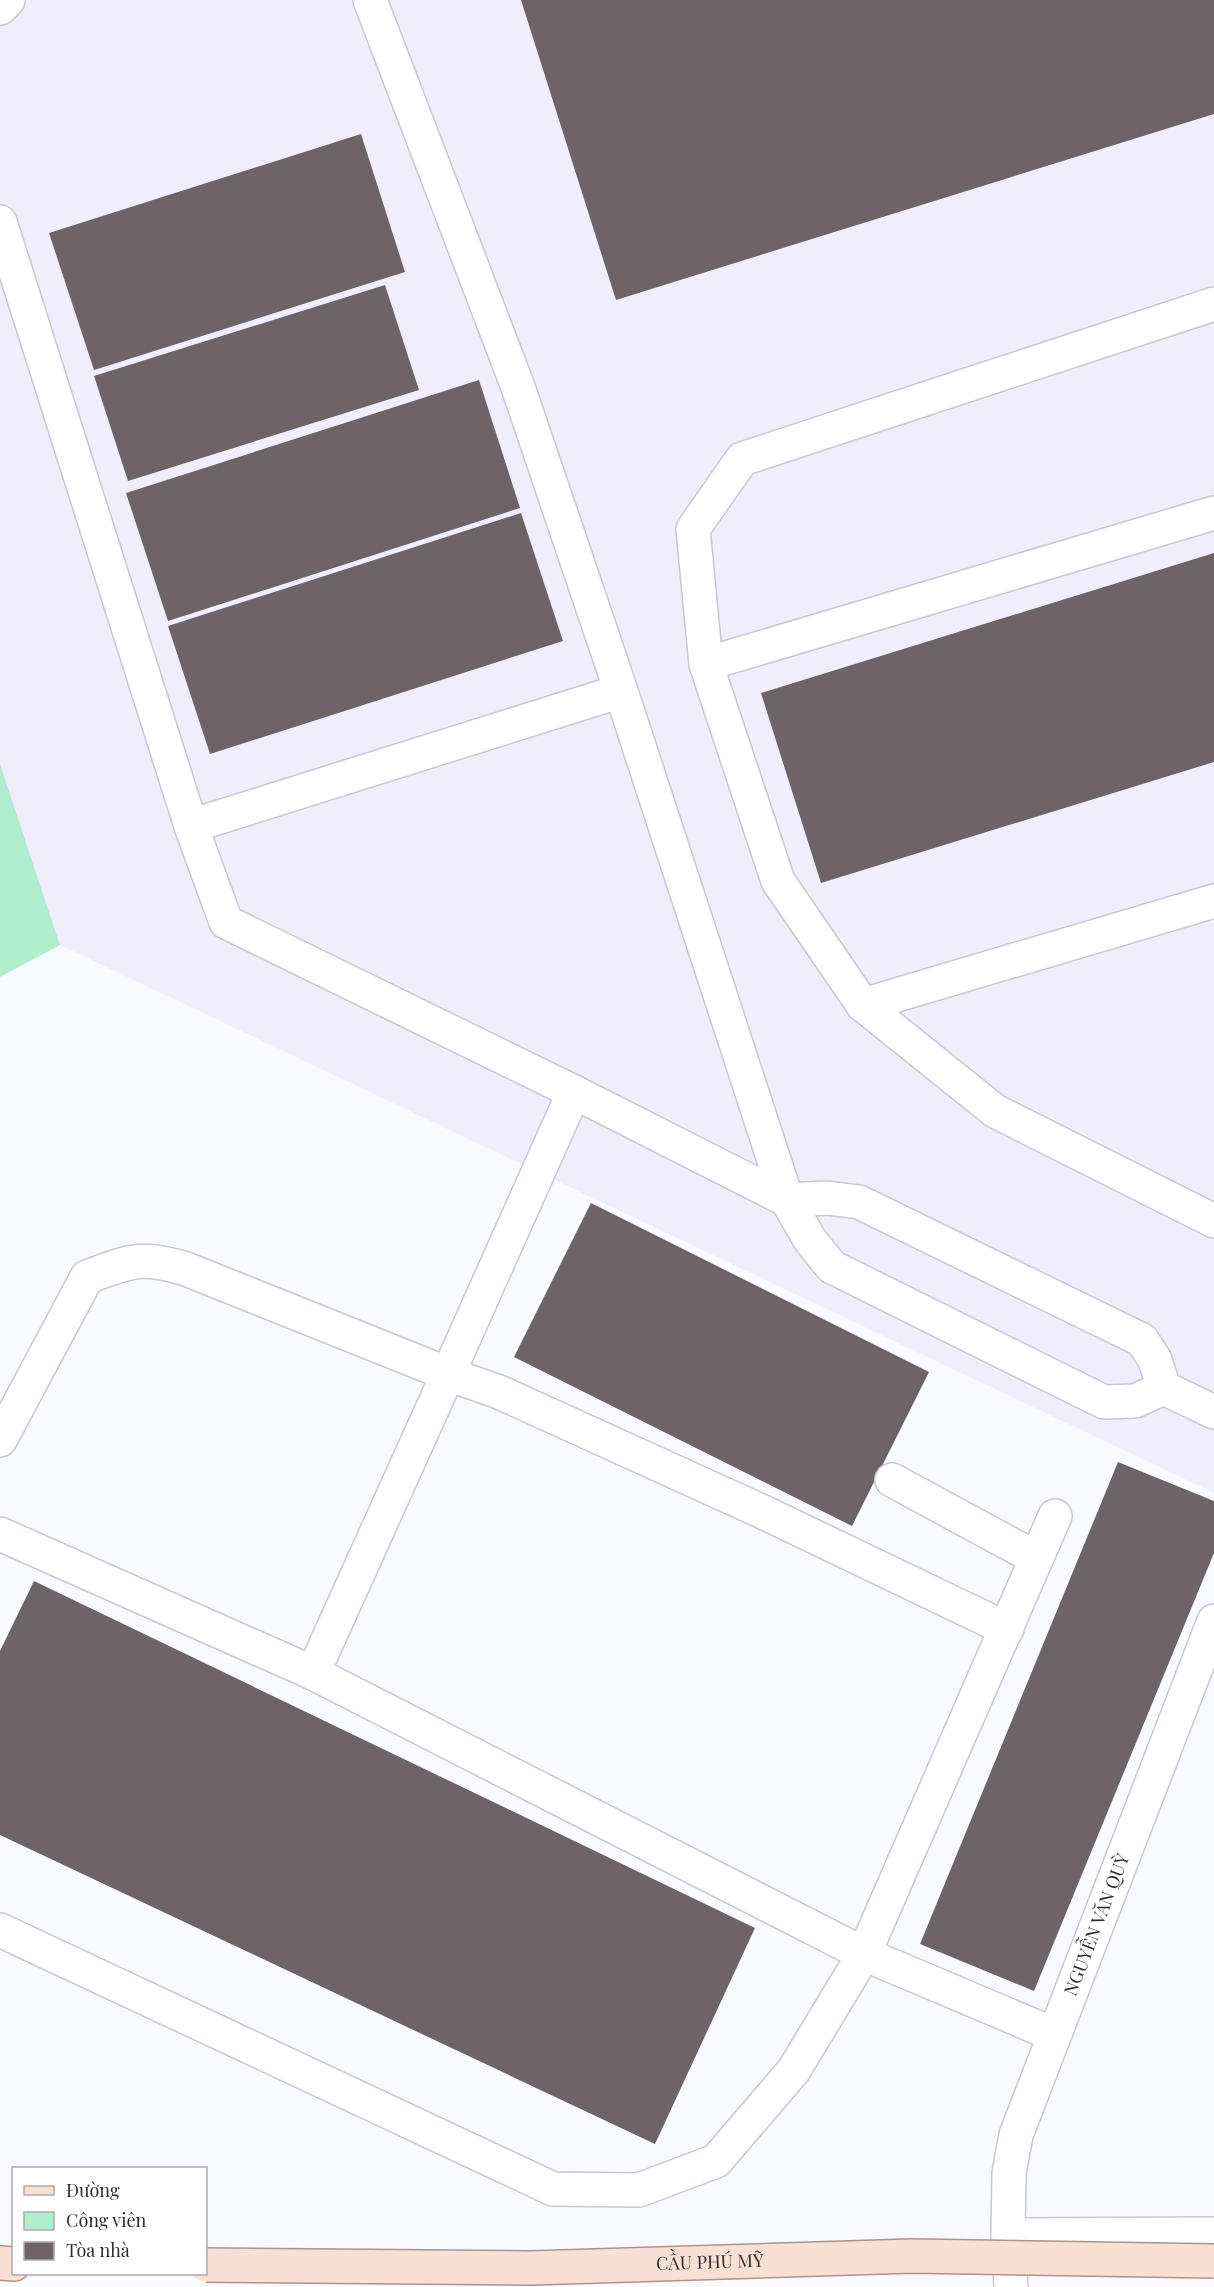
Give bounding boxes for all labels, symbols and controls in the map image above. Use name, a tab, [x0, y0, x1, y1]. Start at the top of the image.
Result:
street label: NGUYỄN VĂN QUỲ	[1058, 1850, 1134, 1999]
legend	[12, 2167, 207, 2275]
text: Đường	[66, 2178, 120, 2202]
text: Công viên	[66, 2208, 147, 2232]
text: Tòa nhà	[66, 2238, 130, 2262]
street label: CẦU PHÚ MỸ	[656, 2246, 764, 2275]

